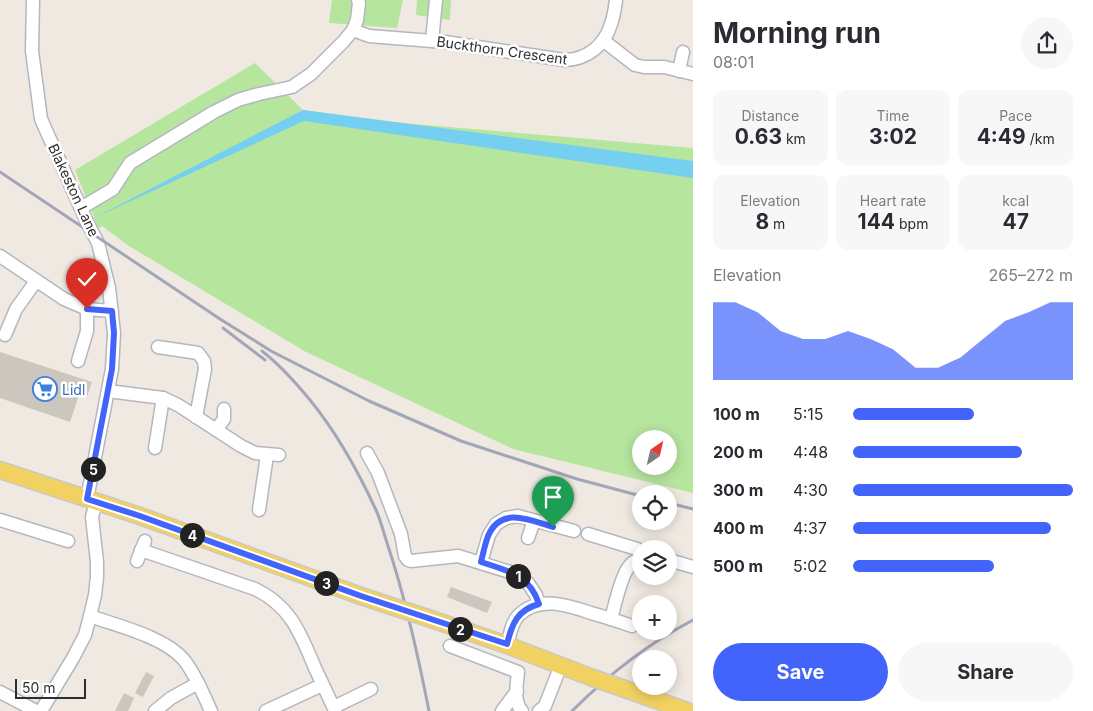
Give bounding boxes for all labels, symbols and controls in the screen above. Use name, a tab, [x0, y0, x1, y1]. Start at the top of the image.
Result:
text: Morning run	[713, 16, 881, 50]
button: share	[1021, 17, 1073, 69]
street label: Buckthorn Crescent	[436, 32, 569, 68]
text: 08:01	[713, 52, 754, 72]
text: Distance	[741, 107, 799, 124]
text: Time	[877, 107, 909, 124]
text: Pace	[999, 107, 1032, 124]
text: 0.63	[735, 124, 782, 149]
text: 3:02	[869, 124, 917, 149]
text: 4:49	[977, 124, 1026, 149]
text: km	[782, 130, 806, 147]
text: /km	[1026, 130, 1055, 147]
street label: Blakeston Lane	[45, 141, 103, 239]
text: Elevation	[740, 192, 800, 209]
text: Heart rate	[860, 192, 926, 209]
text: kcal	[1002, 192, 1029, 209]
text: 8	[755, 209, 769, 234]
text: 144	[858, 209, 895, 234]
text: 47	[1002, 209, 1029, 234]
text: m	[769, 215, 785, 232]
text: bpm	[895, 215, 928, 232]
pin	[66, 258, 108, 309]
icon: check	[73, 265, 101, 293]
text: Elevation	[713, 265, 782, 285]
text: 265–272 m	[989, 265, 1073, 285]
supermarket icon: Lidl	[32, 376, 58, 402]
place label: Lidl	[62, 381, 85, 398]
text: 100 m	[713, 404, 760, 424]
text: 5:15	[793, 404, 824, 424]
north arrow	[632, 430, 678, 475]
map controls	[632, 430, 677, 695]
text: 200 m	[713, 442, 763, 462]
text: 4:48	[793, 442, 828, 462]
pin: 5	[80, 456, 106, 482]
text: 5	[89, 461, 98, 478]
pin	[532, 476, 574, 527]
text: 300 m	[713, 480, 763, 500]
text: 4:30	[793, 480, 828, 500]
icon: arrive	[539, 483, 567, 511]
button: locate	[632, 485, 677, 530]
text: 400 m	[713, 518, 764, 538]
text: 4:37	[793, 518, 827, 538]
pin: 4	[180, 522, 204, 548]
text: 4	[188, 527, 197, 544]
button: layers	[632, 540, 677, 585]
text: 500 m	[713, 556, 763, 576]
text: 5:02	[793, 556, 827, 576]
pin: 1	[506, 564, 530, 588]
text: 1	[515, 568, 522, 585]
pin: 3	[314, 570, 338, 596]
text: 3	[322, 575, 331, 592]
button: +	[632, 595, 677, 640]
pin: 2	[448, 616, 472, 642]
text: 2	[456, 621, 465, 638]
button: Save	[713, 643, 888, 701]
button: Share	[898, 643, 1073, 701]
button: −	[632, 650, 677, 695]
scale bar	[15, 676, 86, 699]
text: 50 m	[22, 679, 56, 696]

